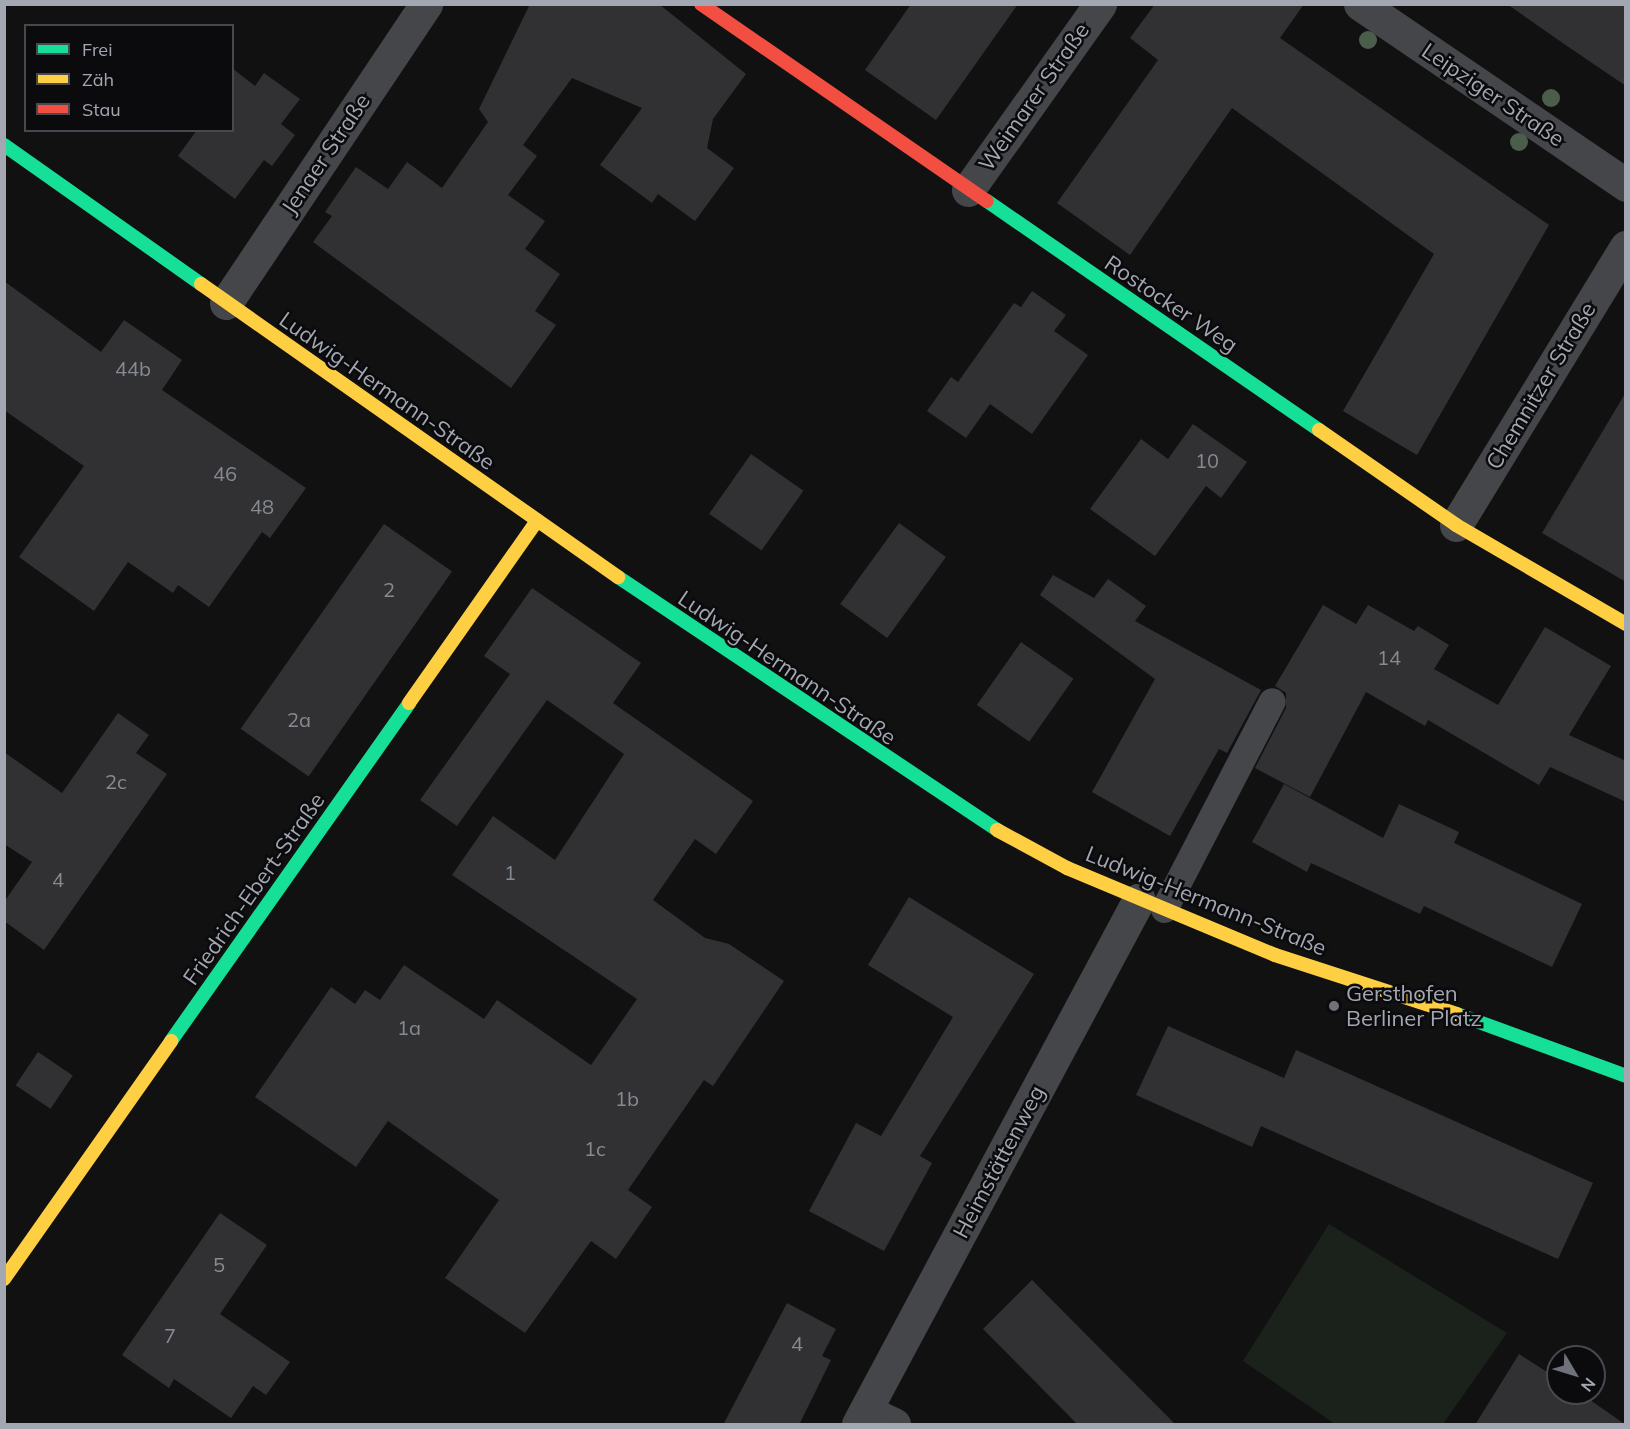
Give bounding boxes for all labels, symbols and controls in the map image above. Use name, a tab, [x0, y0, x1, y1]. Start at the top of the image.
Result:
street label: Weimarer Straße	[973, 18, 1095, 176]
legend	[24, 24, 234, 132]
text: Frei	[82, 38, 112, 61]
street label: Leipziger Straße	[1417, 38, 1569, 152]
text: Zäh	[82, 68, 114, 91]
street label: Jenaer Straße	[276, 89, 376, 219]
text: Stau	[82, 98, 121, 121]
street label: Rostocker Weg	[1100, 250, 1242, 358]
street label: Chemnitzer Straße	[1481, 298, 1601, 474]
street label: Ludwig-Hermann-Straße	[274, 306, 500, 476]
house number: 44b	[115, 356, 151, 380]
house number: 10	[1195, 448, 1219, 472]
house number: 46	[213, 461, 237, 485]
house number: 48	[250, 494, 274, 518]
house number: 2	[383, 577, 395, 601]
street label: Ludwig-Hermann-Straße	[673, 585, 901, 751]
house number: 14	[1377, 645, 1401, 669]
house number: 2a	[287, 707, 311, 731]
house number: 2c	[105, 769, 127, 793]
street label: Friedrich-Ebert-Straße	[178, 788, 330, 990]
street label: Ludwig-Hermann-Straße	[1082, 841, 1330, 961]
house number: 1	[504, 860, 516, 884]
house number: 4	[52, 867, 64, 891]
place label: Gersthofen Berliner Platz	[1346, 980, 1482, 1032]
marker: Gersthofen Berliner Platz	[1327, 999, 1341, 1013]
house number: 1a	[397, 1015, 421, 1039]
street label: Heimstättenweg	[948, 1081, 1050, 1243]
house number: 1b	[615, 1086, 639, 1110]
house number: 1c	[584, 1136, 606, 1160]
house number: 5	[213, 1252, 225, 1276]
house number: 7	[164, 1323, 176, 1347]
house number: 4	[791, 1331, 803, 1355]
north arrow	[1546, 1345, 1606, 1405]
text: N	[1577, 1374, 1600, 1396]

